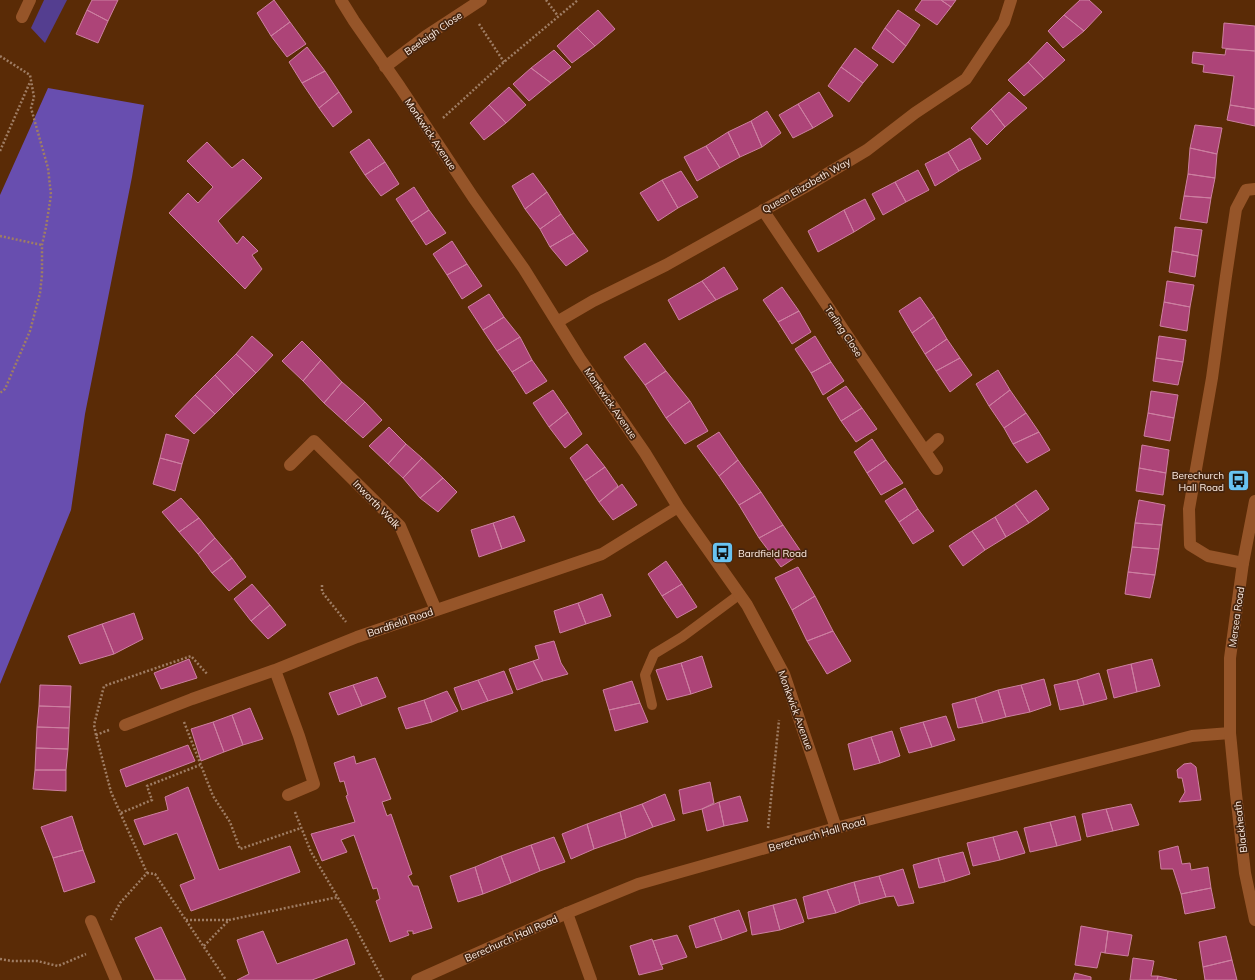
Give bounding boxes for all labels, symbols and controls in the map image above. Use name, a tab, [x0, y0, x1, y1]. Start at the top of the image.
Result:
street label: Beeleigh Close	[402, 9, 465, 58]
street label: Monkwick Avenue	[402, 96, 459, 173]
street label: Queen Elizabeth Way	[760, 155, 853, 216]
street label: Terling Close	[822, 303, 865, 359]
street label: Monkwick Avenue	[581, 365, 640, 441]
bus stop icon: Berechurch Hall Road	[1226, 468, 1252, 494]
place label: Berechurch Hall Road	[1172, 469, 1224, 494]
street label: Inworth Walk	[350, 477, 404, 532]
bus stop icon: Bardfield Road	[709, 540, 735, 566]
place label: Bardfield Road	[738, 547, 807, 560]
street label: Mersea Road	[1226, 586, 1247, 648]
street label: Bardfield Road	[365, 605, 435, 640]
street label: Monkwick Avenue	[775, 669, 816, 752]
street label: Blackheath	[1231, 800, 1250, 854]
street label: Berechurch Hall Road	[767, 814, 867, 855]
street label: Berechurch Hall Road	[463, 912, 560, 965]

